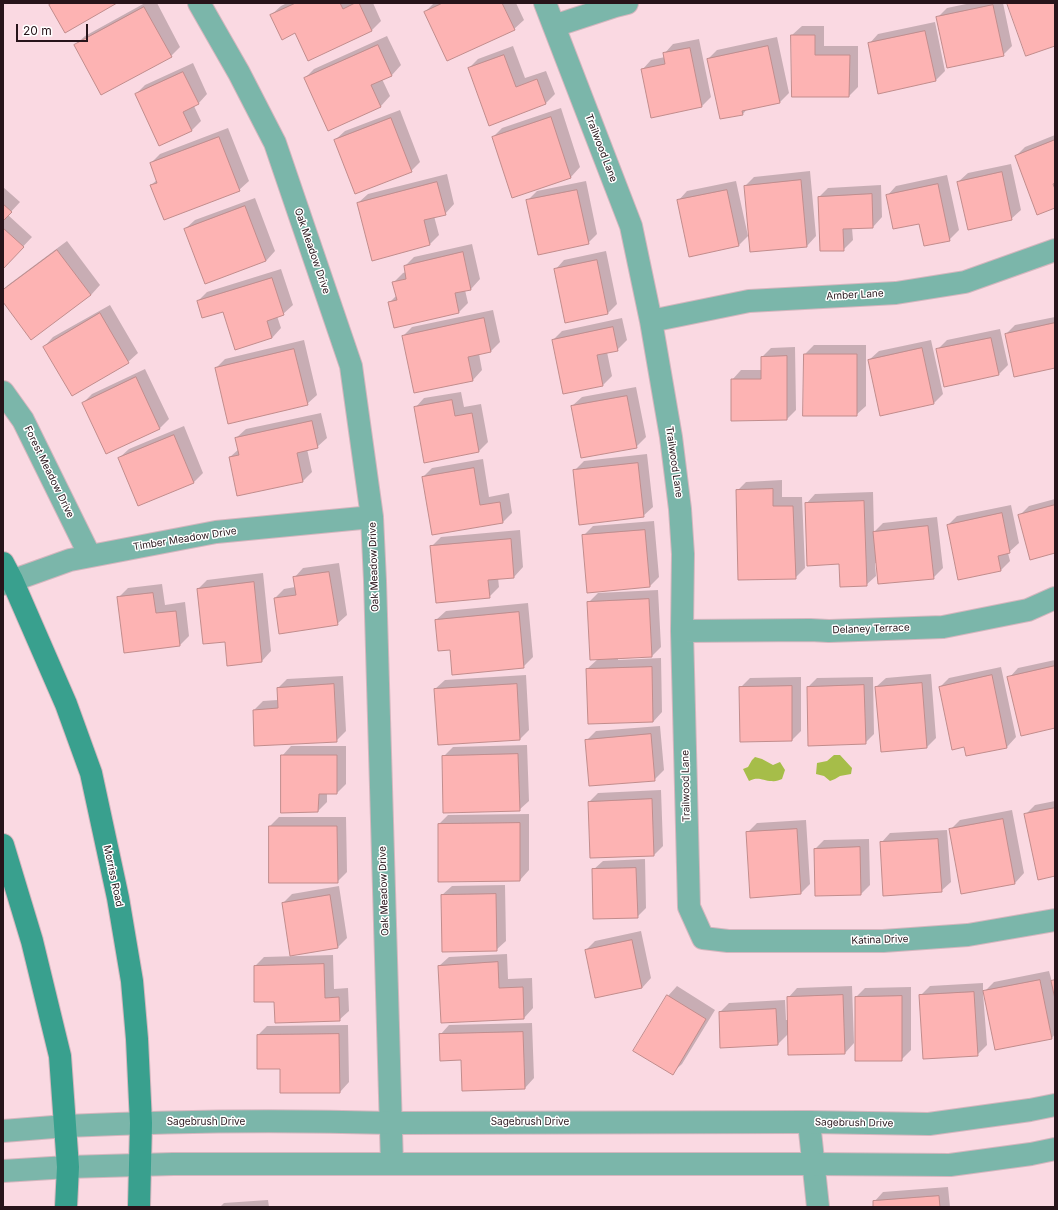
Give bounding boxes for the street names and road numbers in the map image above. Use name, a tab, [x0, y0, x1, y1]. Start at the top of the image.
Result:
street label: Trailwood Lane	[582, 112, 620, 184]
street label: Oak Meadow Drive	[292, 207, 332, 295]
street label: Amber Lane	[826, 288, 884, 302]
street label: Forest Meadow Drive	[22, 424, 76, 520]
street label: Trailwood Lane	[663, 425, 685, 499]
street label: Oak Meadow Drive	[366, 522, 382, 612]
street label: Timber Meadow Drive	[132, 525, 238, 553]
street label: Delaney Terrace	[832, 622, 910, 636]
street label: Trailwood Lane	[679, 750, 693, 822]
street label: Morriss Road	[101, 844, 125, 908]
street label: Oak Meadow Drive	[376, 846, 392, 936]
street label: Katina Drive	[851, 933, 909, 947]
street label: Sagebrush Drive	[167, 1116, 245, 1128]
street label: Sagebrush Drive	[491, 1116, 569, 1128]
street label: Sagebrush Drive	[815, 1116, 893, 1130]

